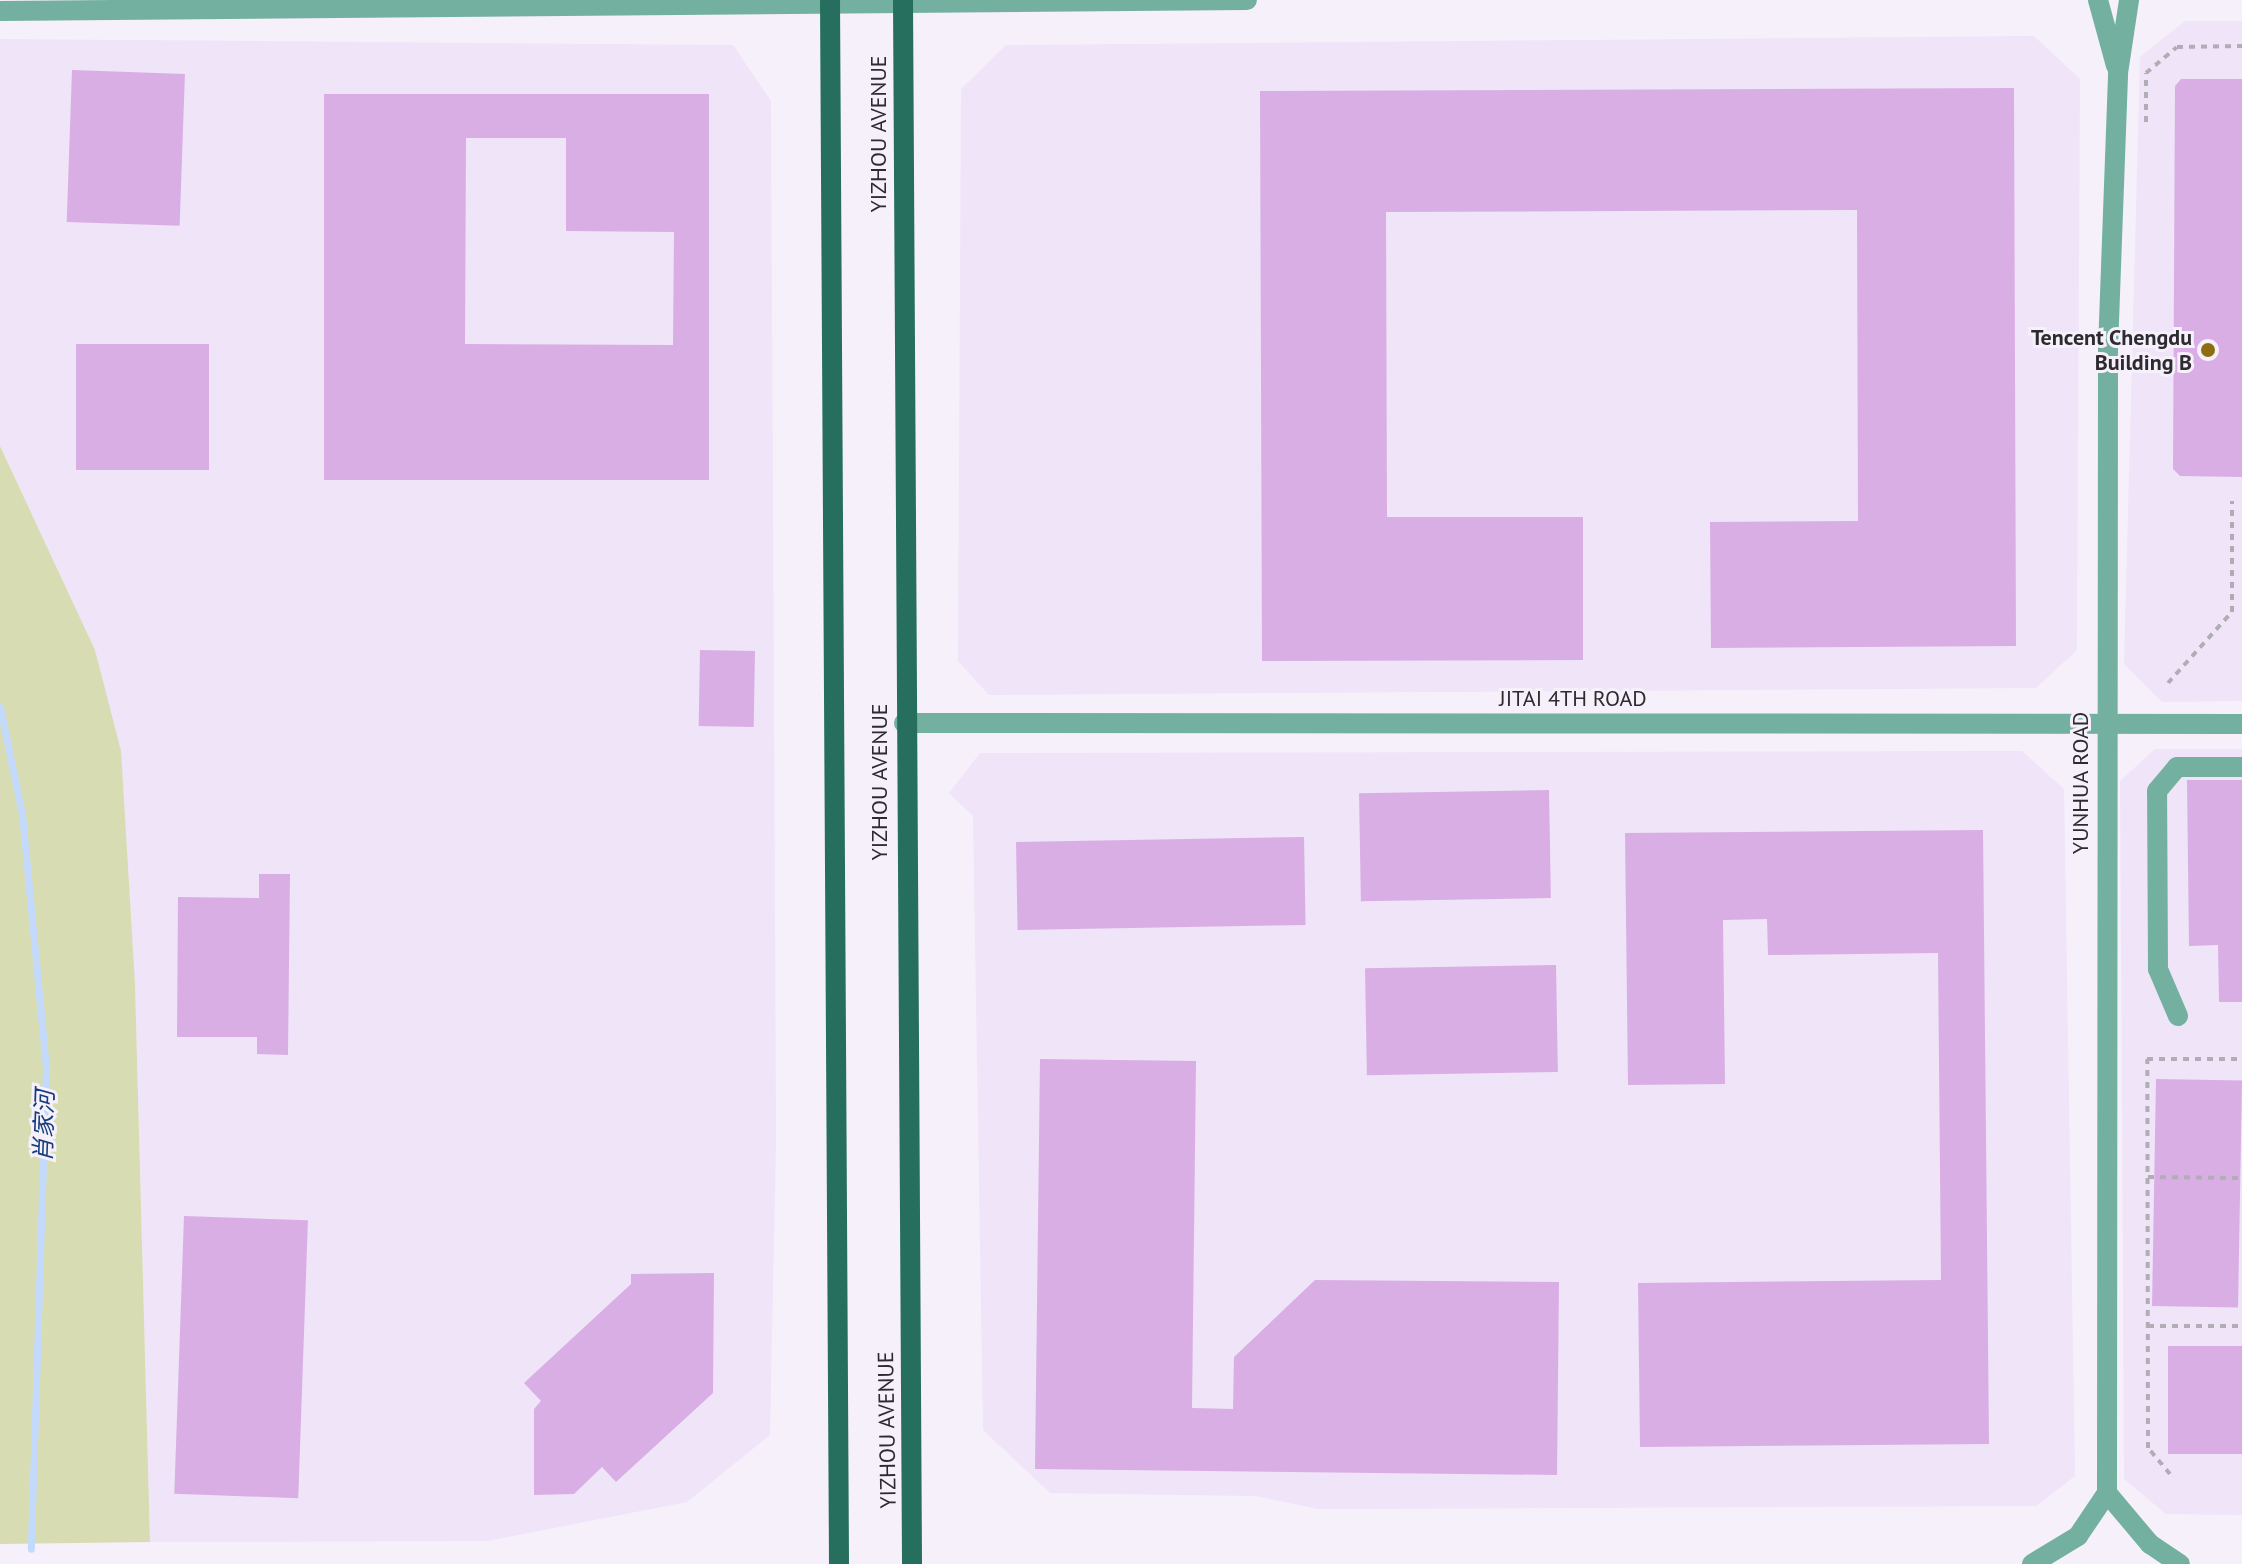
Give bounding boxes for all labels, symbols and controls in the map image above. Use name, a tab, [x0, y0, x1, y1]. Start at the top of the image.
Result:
street label: YIZHOU AVENUE	[866, 55, 892, 213]
place label: Tencent Chengdu Building B	[2031, 324, 2192, 376]
marker: Tencent Chengdu Building B	[2199, 341, 2217, 359]
street label: JITAI 4TH ROAD	[1499, 686, 1647, 712]
street label: YIZHOU AVENUE	[867, 703, 893, 861]
street label: YUNHUA ROAD	[2068, 711, 2094, 855]
water label: 肖家河	[28, 1090, 60, 1162]
street label: YIZHOU AVENUE	[872, 1351, 902, 1509]

